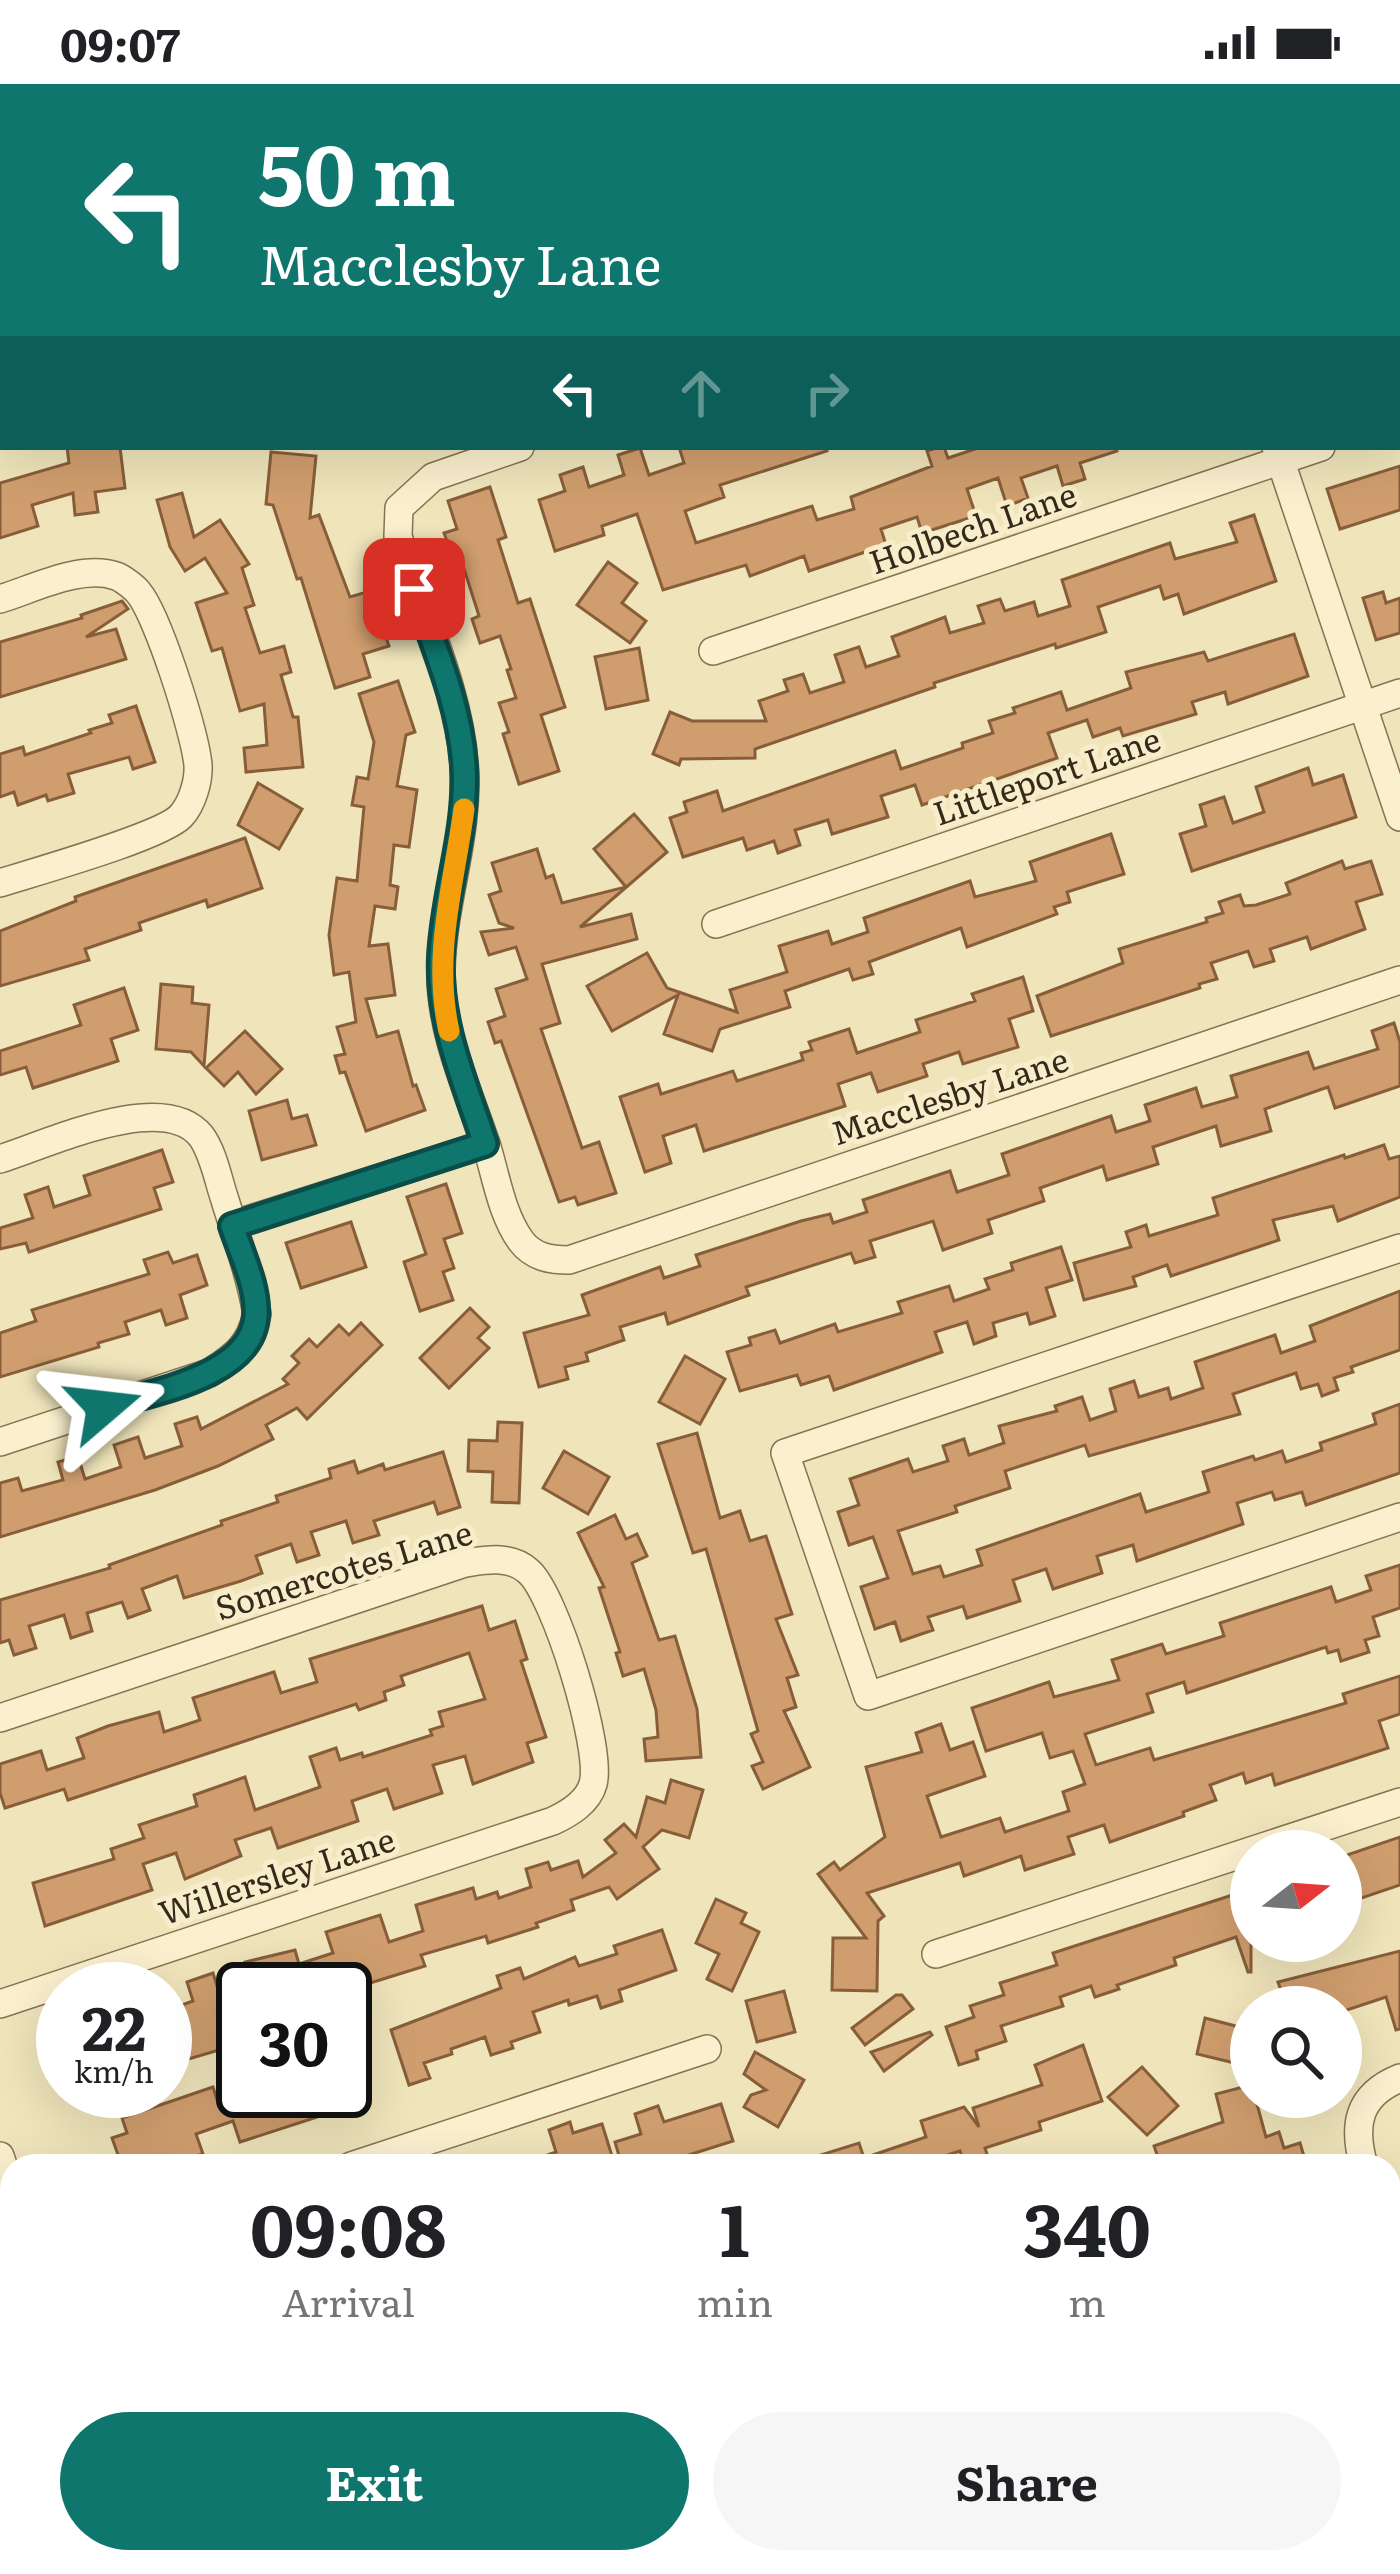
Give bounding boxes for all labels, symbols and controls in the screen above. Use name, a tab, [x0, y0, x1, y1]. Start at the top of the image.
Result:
text: 09:07	[60, 9, 180, 76]
text: 50 m	[258, 107, 456, 232]
icon: left	[60, 132, 216, 288]
text: Macclesby Lane	[258, 221, 662, 302]
icon: left	[542, 360, 608, 426]
icon: ahead	[668, 360, 734, 426]
icon: right	[794, 360, 860, 426]
street label: Holbech Lane	[862, 468, 1082, 584]
pin	[363, 538, 465, 640]
icon: arrive	[381, 556, 447, 622]
street label: Littleport Lane	[926, 712, 1166, 836]
street label: Macclesby Lane	[824, 1033, 1074, 1155]
position arrow	[41, 1344, 167, 1470]
street label: Somercotes Lane	[208, 1506, 478, 1630]
street label: Willersley Lane	[152, 1813, 400, 1935]
north arrow	[1230, 1830, 1362, 1962]
map controls	[1230, 1830, 1362, 2118]
speed limit sign: 30	[216, 1962, 372, 2118]
text: 22	[82, 1980, 146, 2069]
button: search	[1230, 1986, 1362, 2118]
text: km/h	[74, 2048, 154, 2092]
text: 09:08	[250, 2172, 446, 2279]
text: 1	[720, 2172, 750, 2279]
text: 340	[1023, 2172, 1151, 2279]
text: Arrival	[282, 2271, 415, 2329]
text: min	[696, 2271, 773, 2329]
text: m	[1068, 2271, 1106, 2329]
button: Exit	[60, 2412, 689, 2550]
button: Share	[713, 2412, 1341, 2550]

